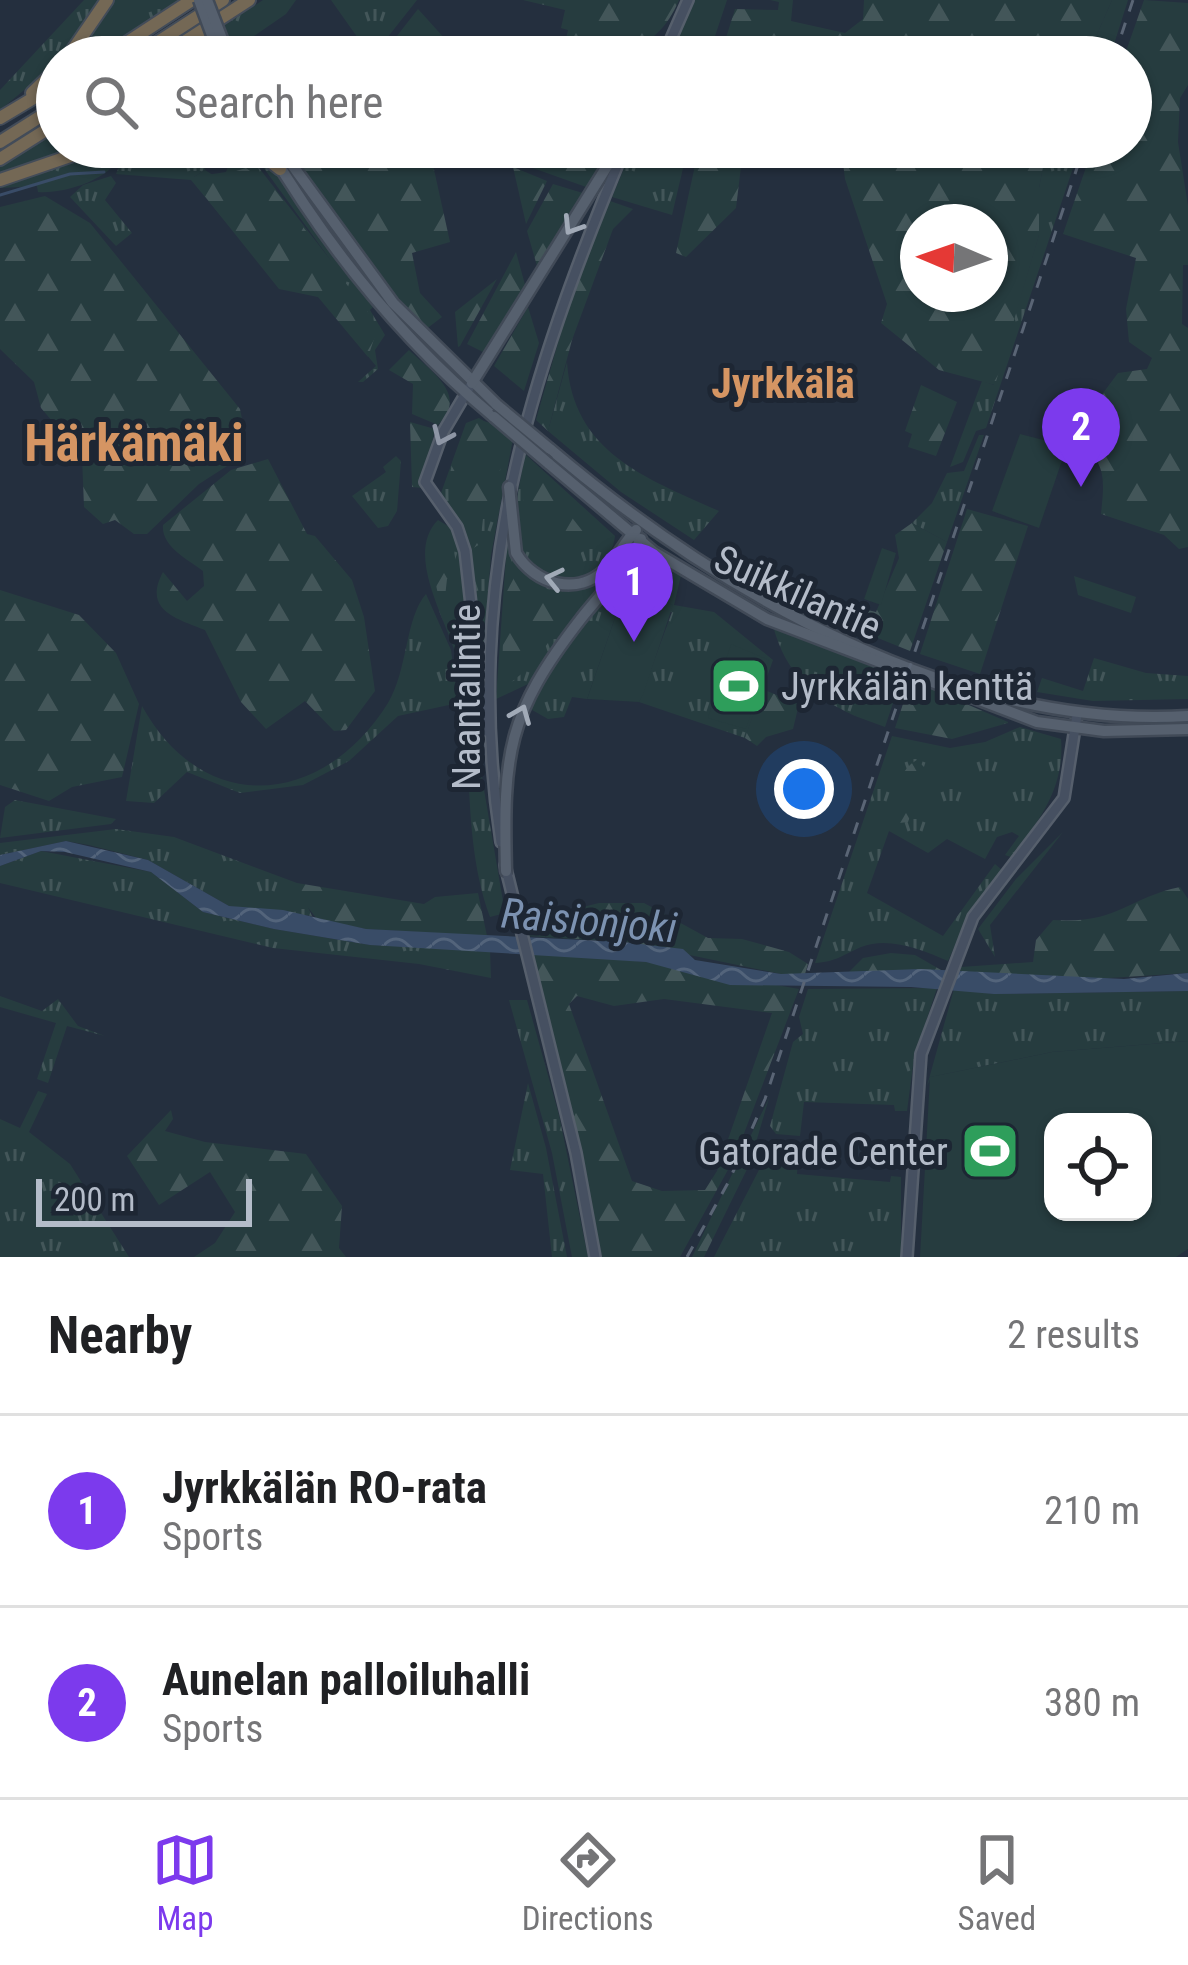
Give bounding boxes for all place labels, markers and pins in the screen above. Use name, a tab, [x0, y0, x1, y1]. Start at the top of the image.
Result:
pin: 2	[1042, 388, 1120, 487]
pin: 1	[595, 543, 673, 642]
sports icon: Jyrkkälän kenttä	[708, 655, 770, 717]
place label: Jyrkkälän kenttä	[781, 664, 1033, 710]
sports icon: Gatorade Center	[959, 1120, 1021, 1182]
place label: Gatorade Center	[698, 1129, 948, 1175]

